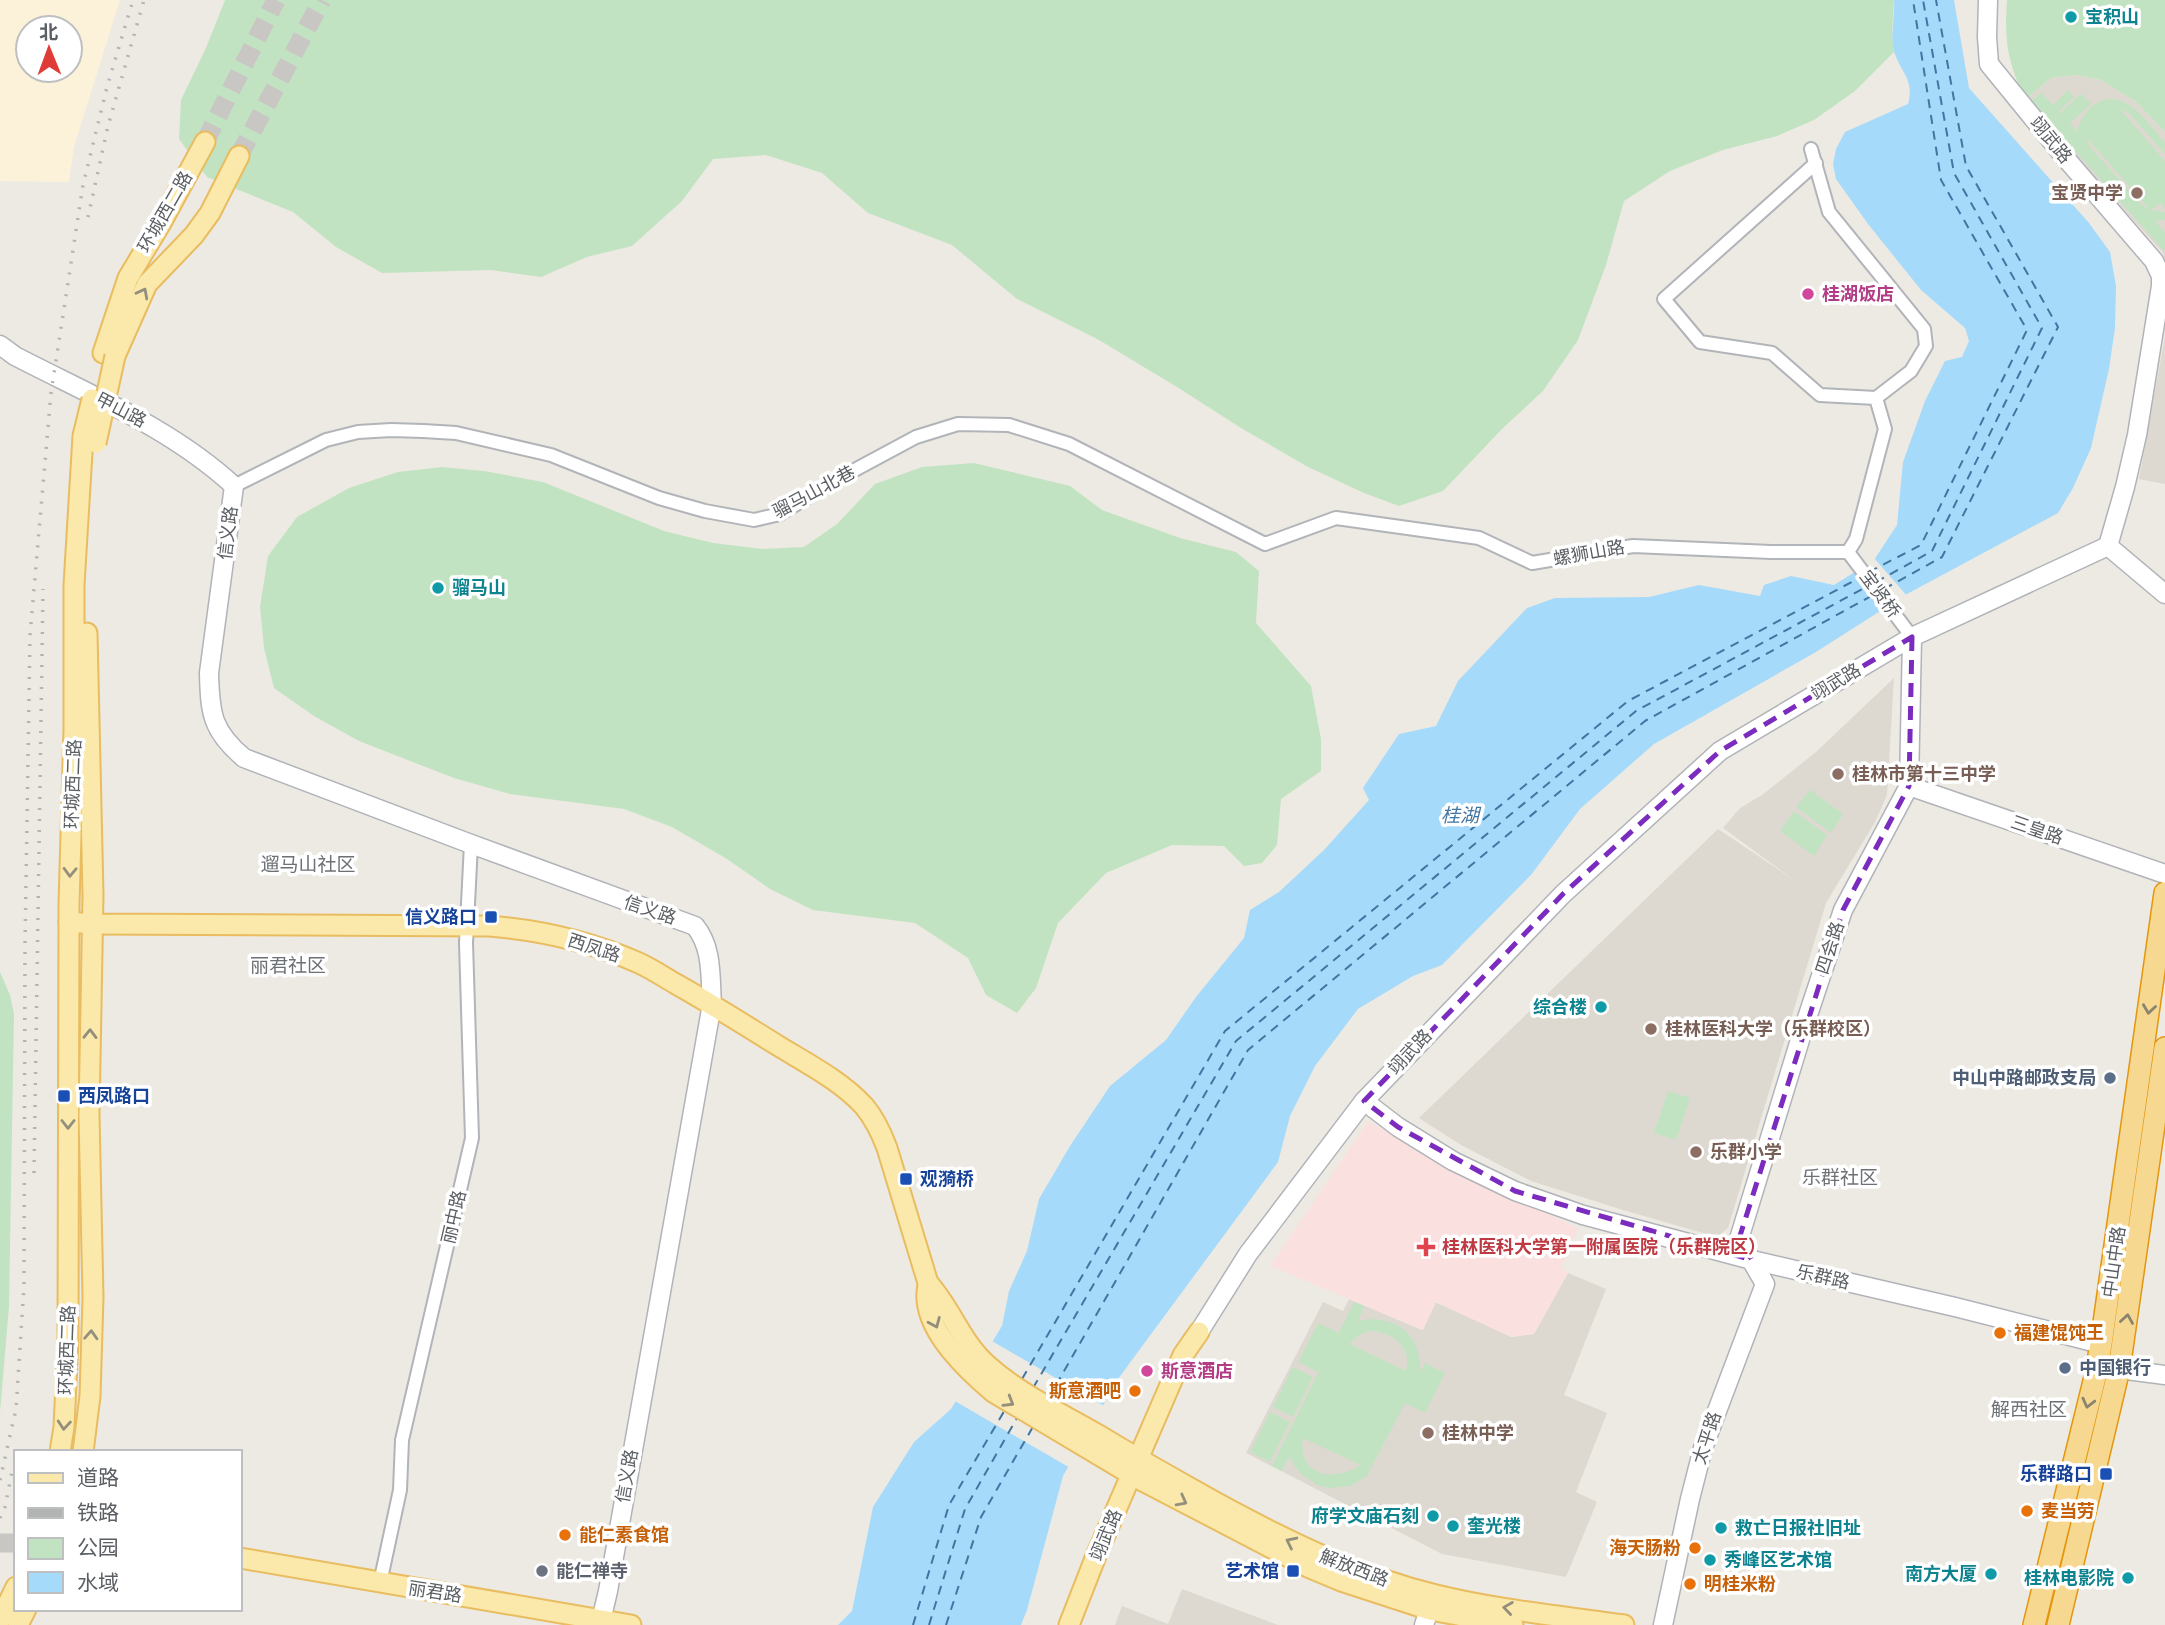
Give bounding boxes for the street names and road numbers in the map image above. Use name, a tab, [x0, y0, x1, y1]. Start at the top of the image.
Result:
street label: 翊武路	[2026, 112, 2077, 167]
street label: 环城西二路	[133, 168, 196, 256]
street label: 甲山路	[92, 388, 150, 431]
street label: 骝马山北巷	[769, 461, 858, 522]
street label: 信义路	[214, 505, 241, 561]
street label: 螺狮山路	[1552, 536, 1626, 569]
street label: 宝贤桥	[1856, 566, 1905, 622]
street label: 翊武路	[1807, 659, 1864, 704]
street label: 环城西二路	[60, 739, 85, 829]
street label: 三皇路	[2008, 811, 2066, 848]
street label: 信义路	[621, 891, 679, 928]
street label: 四会路	[1811, 919, 1848, 977]
street label: 西凤路	[565, 929, 623, 966]
street label: 翊武路	[1384, 1025, 1436, 1079]
street label: 丽中路	[437, 1188, 470, 1246]
street label: 中山中路	[2098, 1225, 2129, 1299]
street label: 乐群路	[1794, 1260, 1852, 1293]
street label: 环城西二路	[54, 1305, 79, 1395]
street label: 太平路	[1688, 1409, 1725, 1467]
street label: 信义路	[611, 1448, 642, 1504]
street label: 翊武路	[1085, 1506, 1126, 1564]
street label: 解放西路	[1317, 1545, 1392, 1590]
street label: 丽君路	[407, 1577, 463, 1606]

